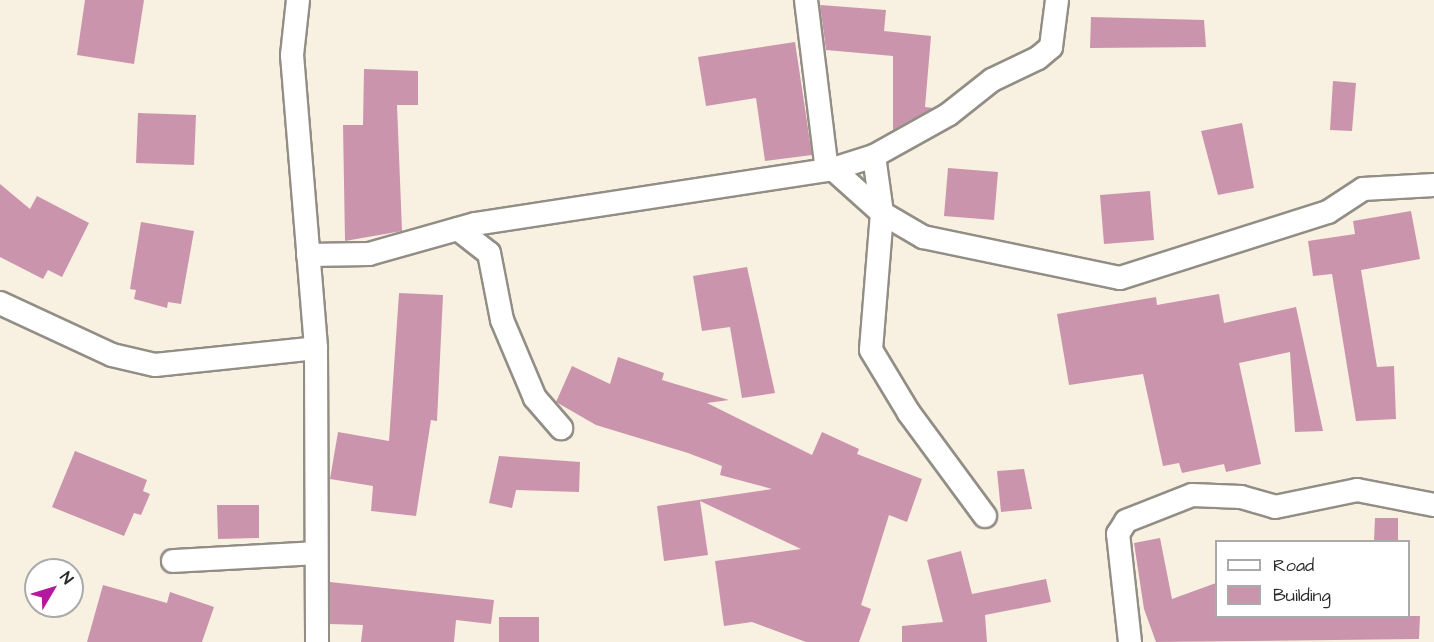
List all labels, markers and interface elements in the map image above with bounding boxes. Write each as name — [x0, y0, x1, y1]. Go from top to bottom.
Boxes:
legend — [1215, 540, 1410, 618]
text: Road — [1273, 553, 1314, 578]
north arrow — [24, 558, 84, 618]
text: N — [55, 567, 78, 589]
text: Building — [1273, 583, 1331, 608]

